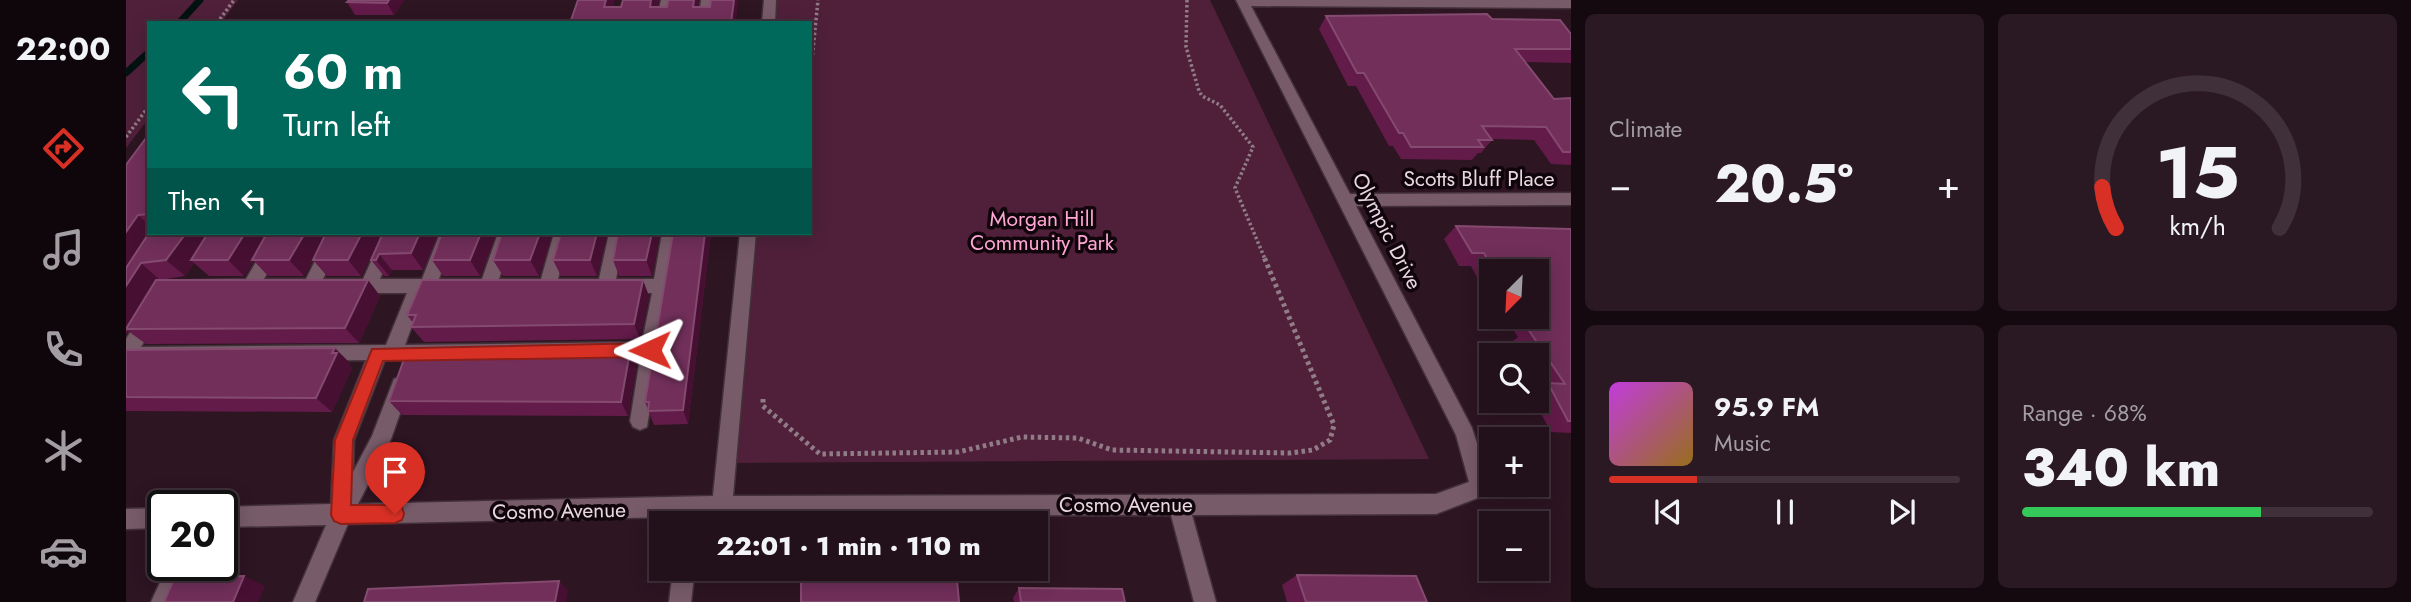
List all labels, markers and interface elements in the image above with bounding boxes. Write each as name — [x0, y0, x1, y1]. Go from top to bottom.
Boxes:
text: 22:00 — [16, 26, 110, 72]
text: 60 m — [283, 37, 403, 107]
icon: left — [168, 49, 259, 140]
text: Turn left — [283, 102, 390, 148]
text: Climate — [1609, 112, 1682, 146]
text: 15 — [2155, 121, 2240, 226]
icon: directions — [39, 124, 88, 173]
text: 20.5° — [1715, 146, 1853, 222]
text: − — [1609, 157, 1631, 212]
text: + — [1937, 157, 1960, 212]
street label: Scotts Bluff Place — [1403, 164, 1555, 194]
street label: Olympic Drive — [1345, 167, 1429, 295]
text: Then — [168, 182, 221, 220]
icon: left — [235, 182, 273, 220]
park label: Morgan Hill Community Park — [970, 204, 1115, 258]
text: km/h — [2169, 208, 2226, 244]
icon: music — [39, 225, 88, 274]
north arrow — [1479, 259, 1549, 329]
map controls — [1479, 259, 1549, 581]
position arrow — [613, 313, 687, 387]
icon: phone — [39, 325, 88, 374]
button: search — [1479, 343, 1549, 413]
text: 95.9 FM — [1714, 388, 1819, 426]
text: Range · 68% — [2022, 396, 2147, 430]
icon: climate — [39, 426, 88, 475]
text: Music — [1714, 426, 1771, 460]
button: + — [1479, 427, 1549, 497]
text: 340 km — [2022, 430, 2220, 506]
pin — [365, 442, 425, 514]
icon: arrive — [376, 453, 414, 491]
speed limit sign: 20 — [147, 490, 238, 581]
street label: Cosmo Avenue — [1059, 490, 1193, 520]
icon: previous — [1649, 493, 1687, 531]
icon: pause — [1766, 493, 1804, 531]
icon: next — [1883, 493, 1921, 531]
street label: Cosmo Avenue — [492, 495, 626, 527]
button: − — [1479, 511, 1549, 581]
icon: car — [39, 527, 88, 576]
text: 22:01 · 1 min · 110 m — [716, 527, 981, 565]

